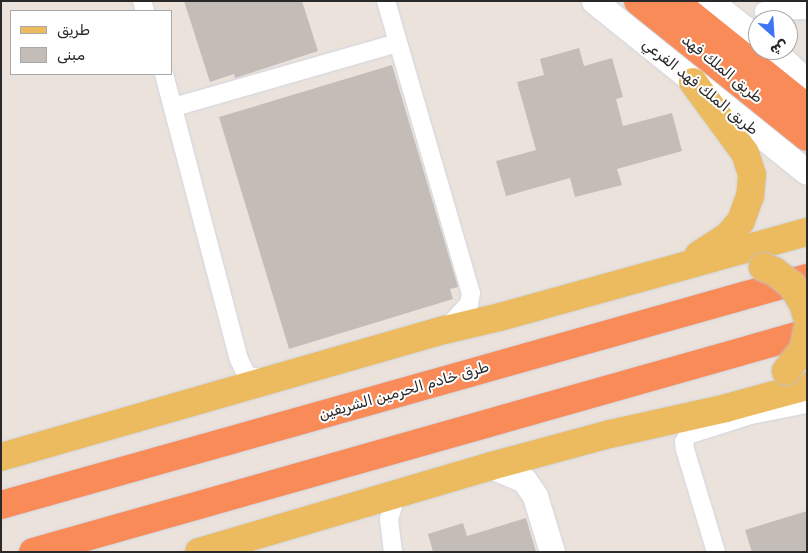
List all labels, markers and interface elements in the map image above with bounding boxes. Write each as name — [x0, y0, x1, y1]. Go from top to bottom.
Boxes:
legend — [10, 10, 172, 75]
north arrow — [748, 10, 798, 60]
text: طريق — [57, 21, 90, 39]
street label: طريق الملك فهد — [678, 31, 766, 107]
street label: طريق الملك فهد الفرعي — [638, 35, 762, 139]
text: ش — [768, 37, 791, 60]
text: مبنى — [57, 46, 85, 64]
street label: طرق خادم الحرمين الشريفين — [317, 358, 491, 424]

